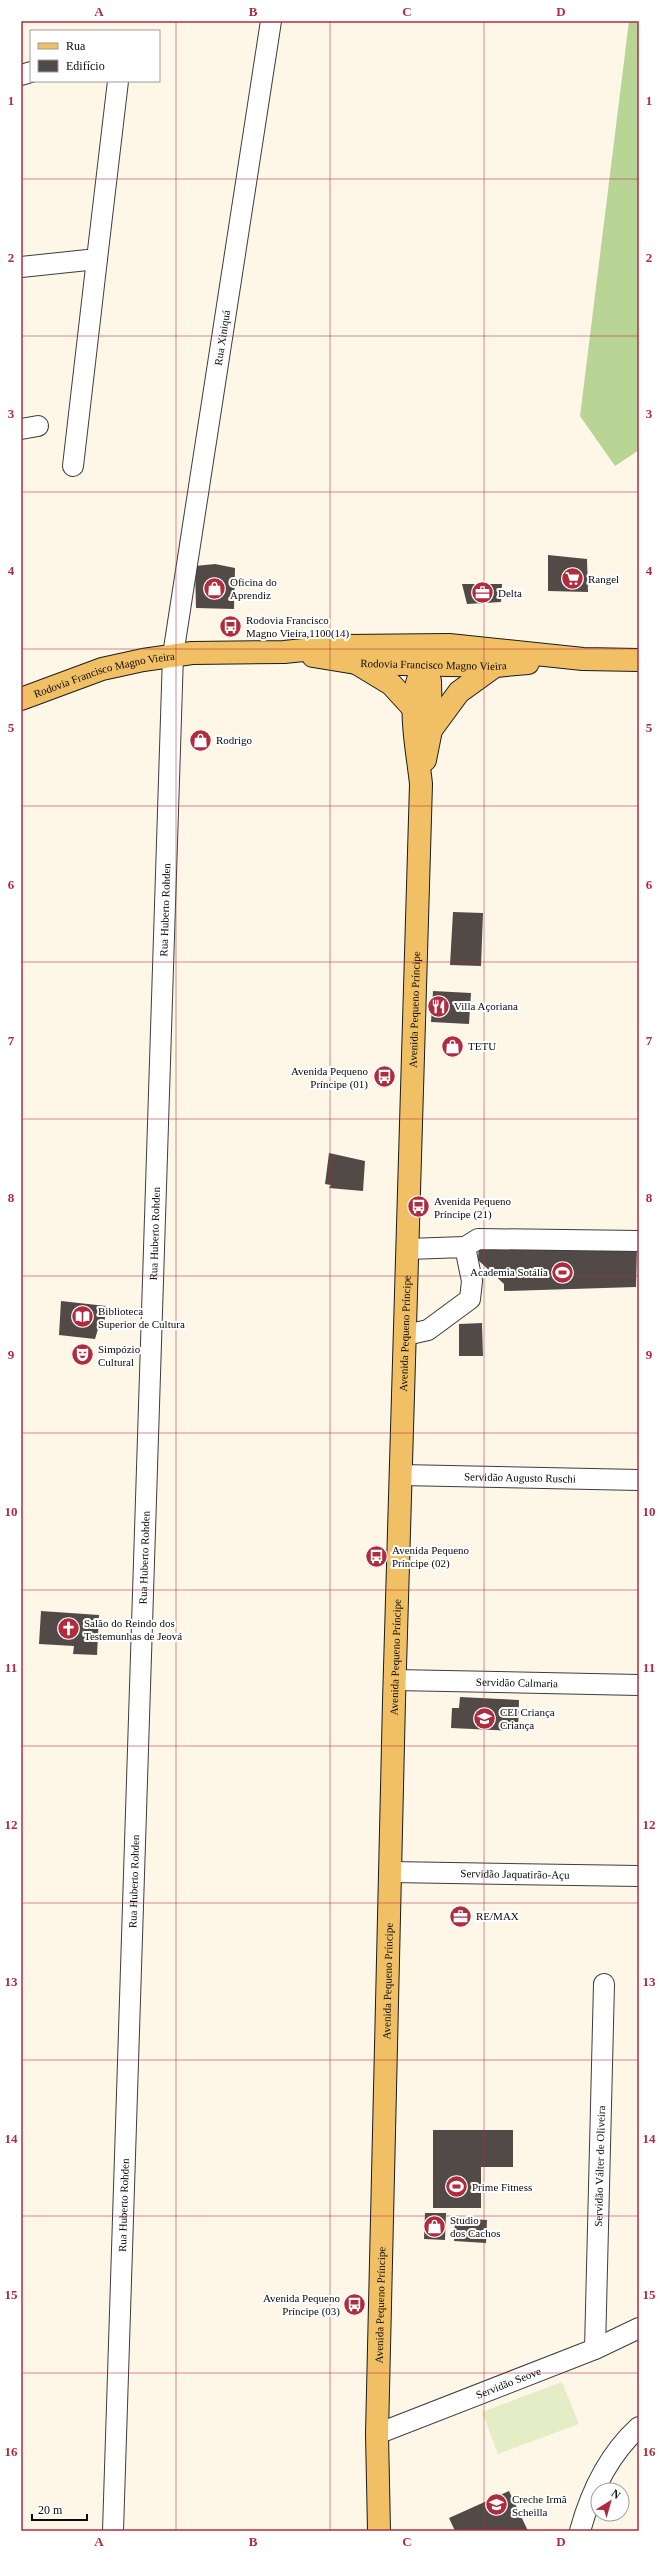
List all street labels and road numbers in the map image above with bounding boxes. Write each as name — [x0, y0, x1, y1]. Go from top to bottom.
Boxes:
street label: Rua Xiniquá — [212, 309, 232, 366]
street label: Rodovia Francisco Magno Vieira — [32, 650, 175, 700]
street label: Rodovia Francisco Magno Vieira — [360, 657, 507, 672]
street label: Rua Huberto Rohden — [157, 862, 172, 957]
street label: Avenida Pequeno Príncipe — [407, 951, 422, 1068]
street label: Rua Huberto Rohden — [147, 1186, 162, 1281]
street label: Avenida Pequeno Príncipe — [397, 1275, 413, 1392]
street label: Servidão Augusto Ruschi — [464, 1470, 576, 1485]
street label: Rua Huberto Rohden — [137, 1510, 152, 1604]
street label: Avenida Pequeno Príncipe — [388, 1599, 403, 1716]
street label: Servidão Calmaria — [476, 1676, 558, 1689]
street label: Rua Huberto Rohden — [126, 1834, 141, 1928]
street label: Servidão Jaquatirão-Açu — [460, 1867, 570, 1881]
street label: Avenida Pequeno Príncipe — [380, 1923, 395, 2040]
street label: Servidão Válter de Oliveira — [592, 2105, 607, 2227]
street label: Rua Huberto Rohden — [116, 2158, 131, 2252]
street label: Avenida Pequeno Príncipe — [373, 2247, 387, 2363]
street label: Servidão Seove — [474, 2365, 543, 2401]

